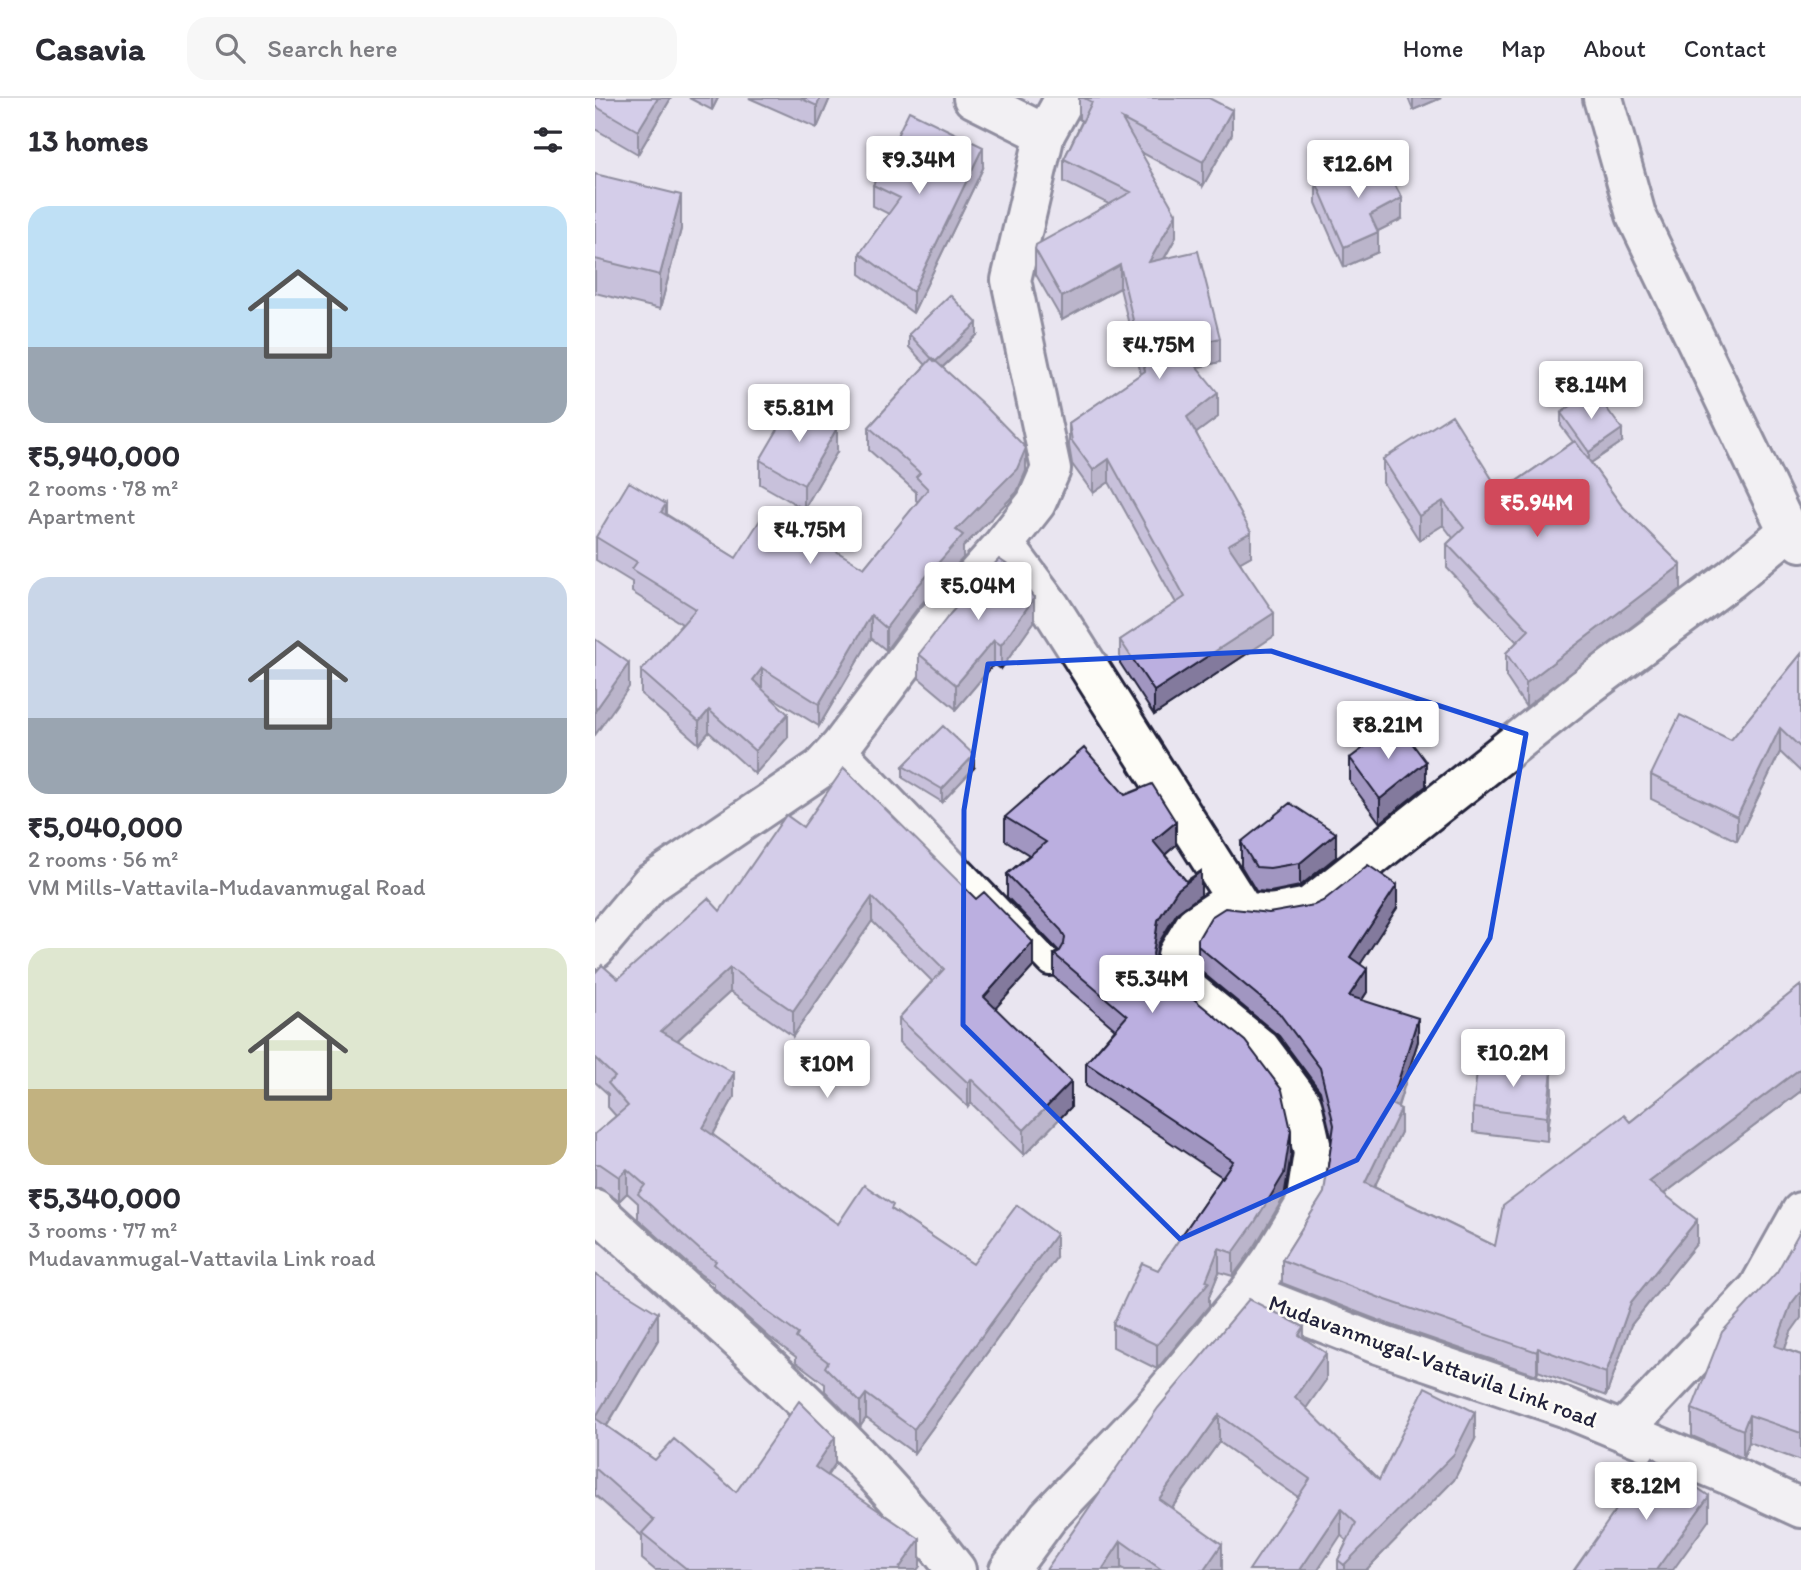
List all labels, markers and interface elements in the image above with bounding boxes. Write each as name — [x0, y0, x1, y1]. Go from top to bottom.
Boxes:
search box — [187, 17, 677, 80]
text: Casavia — [35, 29, 145, 68]
icon: search — [211, 29, 249, 67]
text: Search here — [267, 32, 398, 64]
text: Home — [1403, 34, 1463, 63]
text: Map — [1501, 34, 1545, 63]
text: About — [1583, 34, 1646, 63]
text: Contact — [1684, 34, 1766, 63]
icon: filters — [529, 121, 567, 159]
text: 13 homes — [28, 122, 148, 159]
pin: ₹9.34M — [862, 136, 976, 196]
pin: ₹12.6M — [1301, 140, 1415, 200]
text: ₹9.34M — [882, 145, 956, 173]
text: ₹12.6M — [1323, 149, 1393, 177]
icon: home — [235, 251, 361, 377]
pin: ₹4.75M — [1102, 322, 1216, 381]
text: ₹4.75M — [1123, 330, 1195, 358]
pin: ₹8.14M — [1534, 362, 1648, 421]
text: ₹8.14M — [1555, 370, 1627, 398]
pin: ₹5.81M — [742, 384, 856, 444]
text: ₹5.81M — [764, 393, 834, 421]
text: ₹5,940,000 — [28, 437, 180, 474]
text: 2 rooms · 78 m² — [28, 474, 178, 502]
pin: ₹5.94M — [1480, 480, 1594, 539]
text: ₹5.94M — [1501, 488, 1573, 516]
text: Apartment — [28, 502, 135, 530]
pin: ₹4.75M — [753, 506, 867, 566]
text: ₹4.75M — [774, 515, 846, 543]
pin: ₹5.04M — [921, 562, 1035, 622]
text: ₹5.04M — [940, 571, 1016, 599]
icon: home — [235, 622, 361, 748]
pin: ₹8.21M — [1331, 702, 1445, 761]
text: ₹8.21M — [1353, 710, 1423, 738]
text: ₹5,040,000 — [28, 808, 183, 845]
text: 2 rooms · 56 m² — [28, 845, 179, 873]
text: VM Mills-Vattavila-Mudavanmugal Road — [28, 873, 426, 901]
pin: ₹5.34M — [1095, 956, 1209, 1015]
text: ₹5.34M — [1115, 964, 1189, 992]
icon: home — [235, 993, 361, 1119]
pin: ₹10.2M — [1456, 1030, 1570, 1089]
text: ₹10.2M — [1477, 1038, 1549, 1066]
pin: ₹10M — [786, 1040, 868, 1100]
text: ₹10M — [800, 1049, 854, 1077]
text: ₹5,340,000 — [28, 1179, 181, 1216]
text: 3 rooms · 77 m² — [28, 1216, 178, 1244]
text: Mudavanmugal-Vattavila Link road — [28, 1244, 376, 1272]
street label: Mudavanmugal-Vattavila Link road — [1265, 1288, 1602, 1434]
pin: ₹8.12M — [1589, 1462, 1703, 1522]
text: ₹8.12M — [1611, 1471, 1681, 1499]

